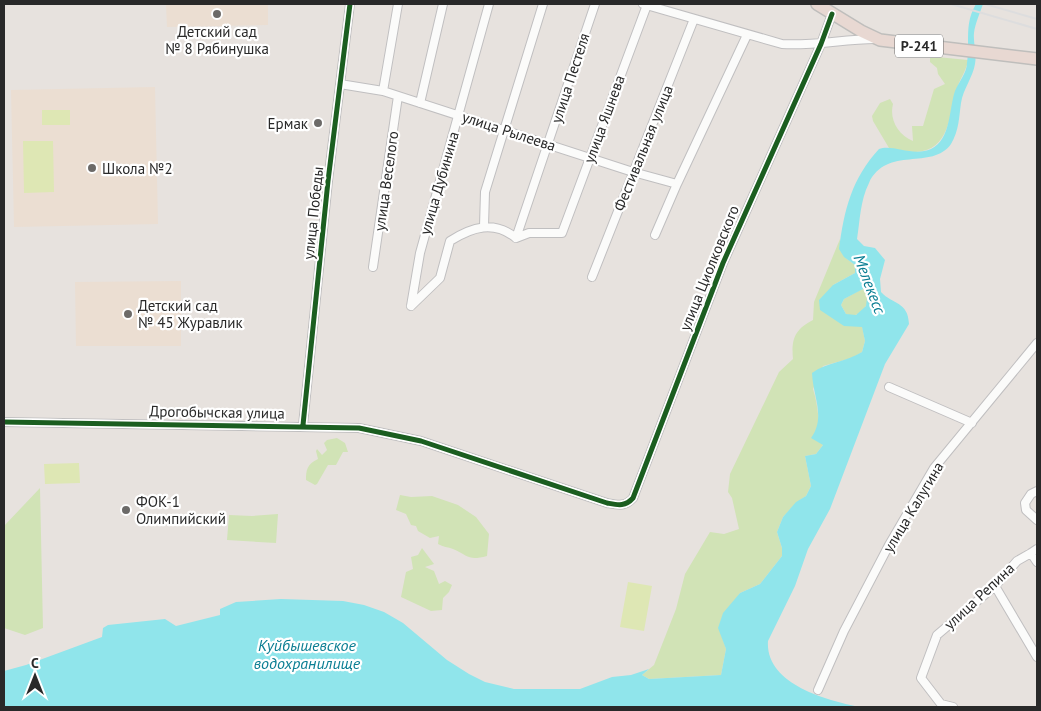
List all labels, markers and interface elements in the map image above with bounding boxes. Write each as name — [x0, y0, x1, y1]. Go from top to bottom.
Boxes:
marker: Детский сад № 8 Рябинушка — [211, 8, 223, 20]
place label: Детский сад № 8 Рябинушка — [165, 22, 269, 58]
street label: улица Пестеля — [546, 30, 594, 126]
road number: Р-241 — [895, 34, 943, 58]
street label: улица Яшнева — [579, 72, 629, 166]
street label: Фестивальная улица — [609, 82, 677, 214]
street label: улица Рылеева — [460, 107, 558, 155]
place label: Ермак — [268, 114, 309, 133]
marker: Ермак — [312, 117, 324, 129]
street label: улица Дубинина — [415, 129, 463, 237]
street label: улица Веселого — [370, 130, 402, 232]
place label: Школа №2 — [102, 159, 173, 178]
marker: Школа №2 — [86, 162, 98, 174]
street label: улица Победы — [299, 166, 327, 260]
street label: улица Циолковского — [675, 202, 743, 334]
water label: Мелекесс — [850, 252, 891, 317]
place label: Детский сад № 45 Журавлик — [138, 296, 244, 332]
marker: Детский сад № 45 Журавлик — [122, 308, 134, 320]
street label: Дрогобычская улица — [149, 401, 285, 423]
street label: улица Калугина — [878, 458, 948, 556]
place label: ФОК-1 Олимпийский — [136, 492, 226, 528]
marker: ФОК-1 Олимпийский — [120, 504, 132, 516]
street label: улица Репина — [940, 559, 1018, 633]
water label: Куйбышевское водохранилище — [254, 635, 361, 673]
north arrow — [10, 651, 60, 701]
text: С — [31, 654, 39, 672]

